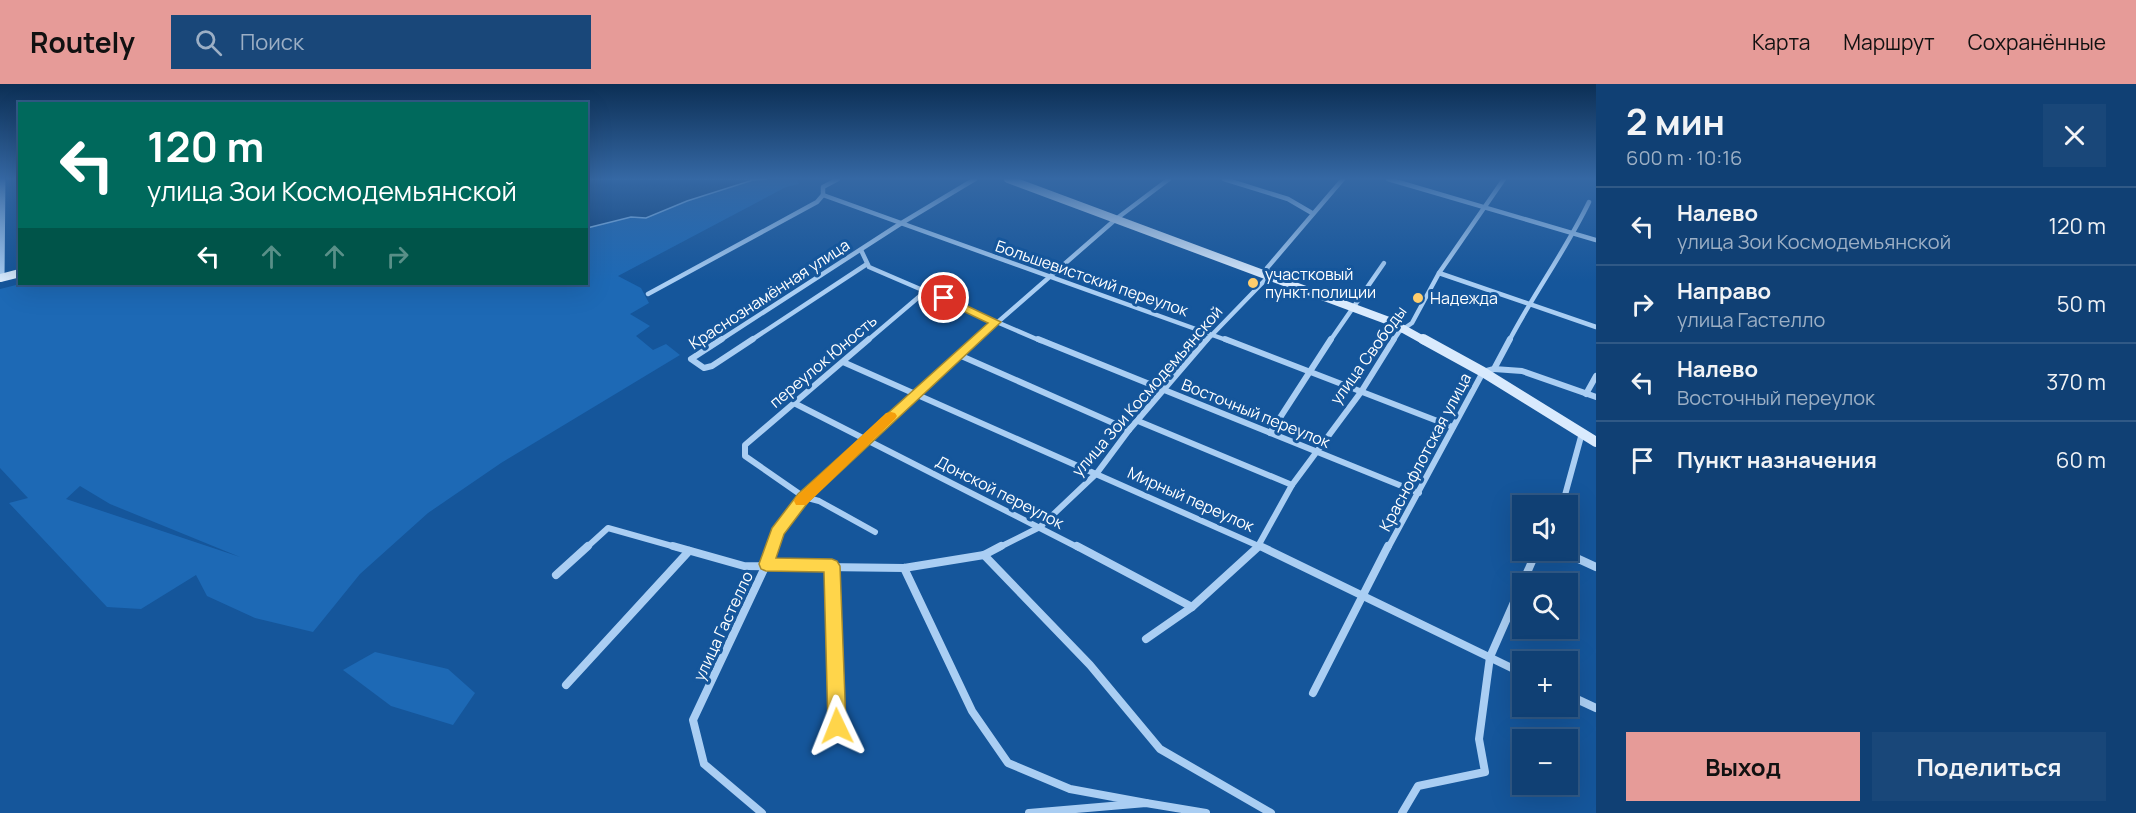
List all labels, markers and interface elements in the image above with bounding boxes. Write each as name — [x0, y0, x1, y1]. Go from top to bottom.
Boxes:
search box — [171, 15, 591, 69]
text: Routely — [30, 23, 135, 61]
icon: search — [192, 26, 225, 59]
text: Поиск — [240, 27, 304, 57]
text: Карта — [1752, 28, 1810, 56]
text: Маршрут — [1843, 28, 1935, 56]
text: Сохранённые — [1968, 28, 2106, 56]
text: 2 мин — [1626, 97, 1725, 146]
button: close — [2043, 104, 2106, 167]
text: 120 m — [147, 117, 264, 175]
icon: left — [48, 126, 126, 204]
text: 600 m · 10:16 — [1626, 144, 1743, 171]
text: улица Зои Космодемьянской — [147, 172, 517, 209]
text: Налево — [1677, 198, 1758, 228]
icon: left — [1626, 210, 1659, 243]
text: 120 m — [2048, 211, 2106, 241]
text: улица Зои Космодемьянской — [1677, 228, 1951, 255]
street label: Краснознамённая улица — [684, 234, 854, 354]
street label: Большевистский переулок — [993, 235, 1192, 322]
icon: left — [192, 240, 225, 273]
icon: ahead — [255, 240, 288, 273]
icon: ahead — [318, 240, 351, 273]
icon: right — [381, 240, 414, 273]
place label: участковый пункт полиции — [1265, 263, 1376, 303]
pin — [918, 272, 969, 323]
marker: участковый пункт полиции — [1246, 276, 1260, 290]
text: Направо — [1677, 276, 1771, 306]
icon: arrive — [927, 281, 960, 314]
place label: Надежда — [1430, 287, 1498, 309]
icon: right — [1626, 288, 1659, 321]
text: 50 m — [2057, 289, 2106, 319]
marker: Надежда — [1411, 291, 1425, 305]
street label: улица Зои Космодемьянской — [1067, 301, 1227, 481]
street label: улица Свободы — [1325, 301, 1411, 409]
text: улица Гастелло — [1677, 306, 1825, 333]
street label: переулок Юность — [765, 310, 881, 412]
text: Налево — [1677, 354, 1758, 384]
icon: left — [1626, 366, 1659, 399]
text: 370 m — [2046, 367, 2106, 397]
street label: Краснофлотская улица — [1374, 369, 1476, 535]
street label: Восточный переулок — [1178, 373, 1335, 453]
text: Восточный переулок — [1677, 384, 1875, 411]
icon: arrive — [1626, 444, 1659, 477]
text: Пункт назначения — [1677, 445, 1877, 475]
text: 60 m — [2056, 445, 2106, 475]
street label: Донской переулок — [932, 450, 1069, 534]
street label: Мирный переулок — [1124, 461, 1259, 537]
map controls — [1512, 495, 1578, 795]
button: sound — [1512, 495, 1578, 561]
street label: улица Гастелло — [688, 568, 758, 684]
button: search — [1512, 573, 1578, 639]
button: + — [1512, 651, 1578, 717]
position arrow — [805, 694, 869, 758]
button: − — [1512, 729, 1578, 795]
button: Выход — [1626, 732, 1860, 801]
button: Поделиться — [1872, 732, 2106, 801]

